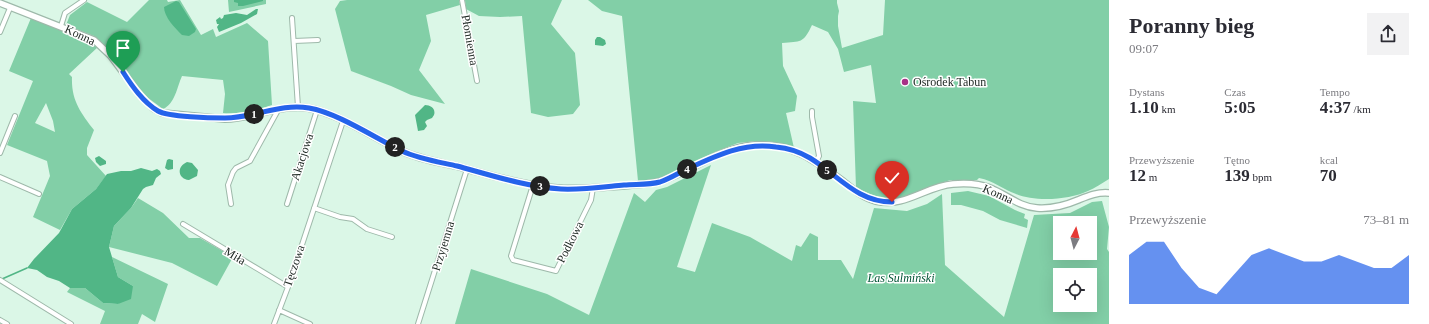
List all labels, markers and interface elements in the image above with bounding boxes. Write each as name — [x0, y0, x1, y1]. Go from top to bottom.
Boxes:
text: Poranny bieg — [1129, 13, 1254, 38]
button: share — [1367, 13, 1409, 55]
street label: Płomienna — [459, 14, 481, 67]
street label: Konna — [63, 22, 98, 48]
pin — [106, 31, 140, 72]
icon: arrive — [112, 37, 134, 59]
text: 09:07 — [1129, 41, 1159, 56]
place label: Ośrodek Tabun — [913, 75, 986, 89]
marker: Ośrodek Tabun — [900, 77, 910, 87]
text: Dystans — [1129, 86, 1164, 98]
text: Czas — [1224, 86, 1246, 98]
text: Tempo — [1320, 86, 1350, 98]
text: 1.10 — [1129, 98, 1159, 117]
text: 5:05 — [1224, 98, 1256, 117]
text: 4:37 — [1320, 98, 1351, 117]
text: km — [1159, 103, 1176, 115]
text: /km — [1351, 103, 1371, 115]
pin: 1 — [244, 104, 264, 124]
text: 1 — [251, 108, 257, 120]
street label: Akacjowa — [288, 131, 316, 182]
pin: 2 — [385, 137, 405, 157]
text: 2 — [392, 141, 398, 153]
text: Przewyższenie — [1129, 154, 1194, 166]
text: Tętno — [1224, 154, 1250, 166]
text: kcal — [1320, 154, 1338, 166]
pin: 4 — [677, 159, 697, 179]
pin: 5 — [817, 160, 837, 180]
pin — [875, 161, 909, 202]
text: 4 — [684, 163, 690, 175]
text: 5 — [824, 164, 830, 176]
text: 12 — [1129, 166, 1146, 185]
text: 139 — [1224, 166, 1250, 185]
text: 70 — [1320, 166, 1337, 185]
icon: check — [881, 167, 903, 189]
text: m — [1146, 171, 1157, 183]
text: bpm — [1250, 171, 1272, 183]
pin: 3 — [530, 176, 550, 196]
text: 3 — [537, 180, 543, 192]
street label: Konna — [981, 181, 1016, 207]
text: Przewyższenie — [1129, 212, 1206, 227]
text: 73–81 m — [1363, 212, 1409, 227]
north arrow — [1053, 216, 1097, 260]
map controls — [1053, 216, 1097, 312]
street label: Podkowa — [554, 218, 587, 265]
street label: Przyjemna — [429, 219, 457, 273]
street label: Tęczowa — [280, 243, 308, 289]
street label: Miła — [222, 244, 249, 268]
button: locate — [1053, 268, 1097, 312]
park label: Las Sulmiński — [866, 271, 935, 285]

